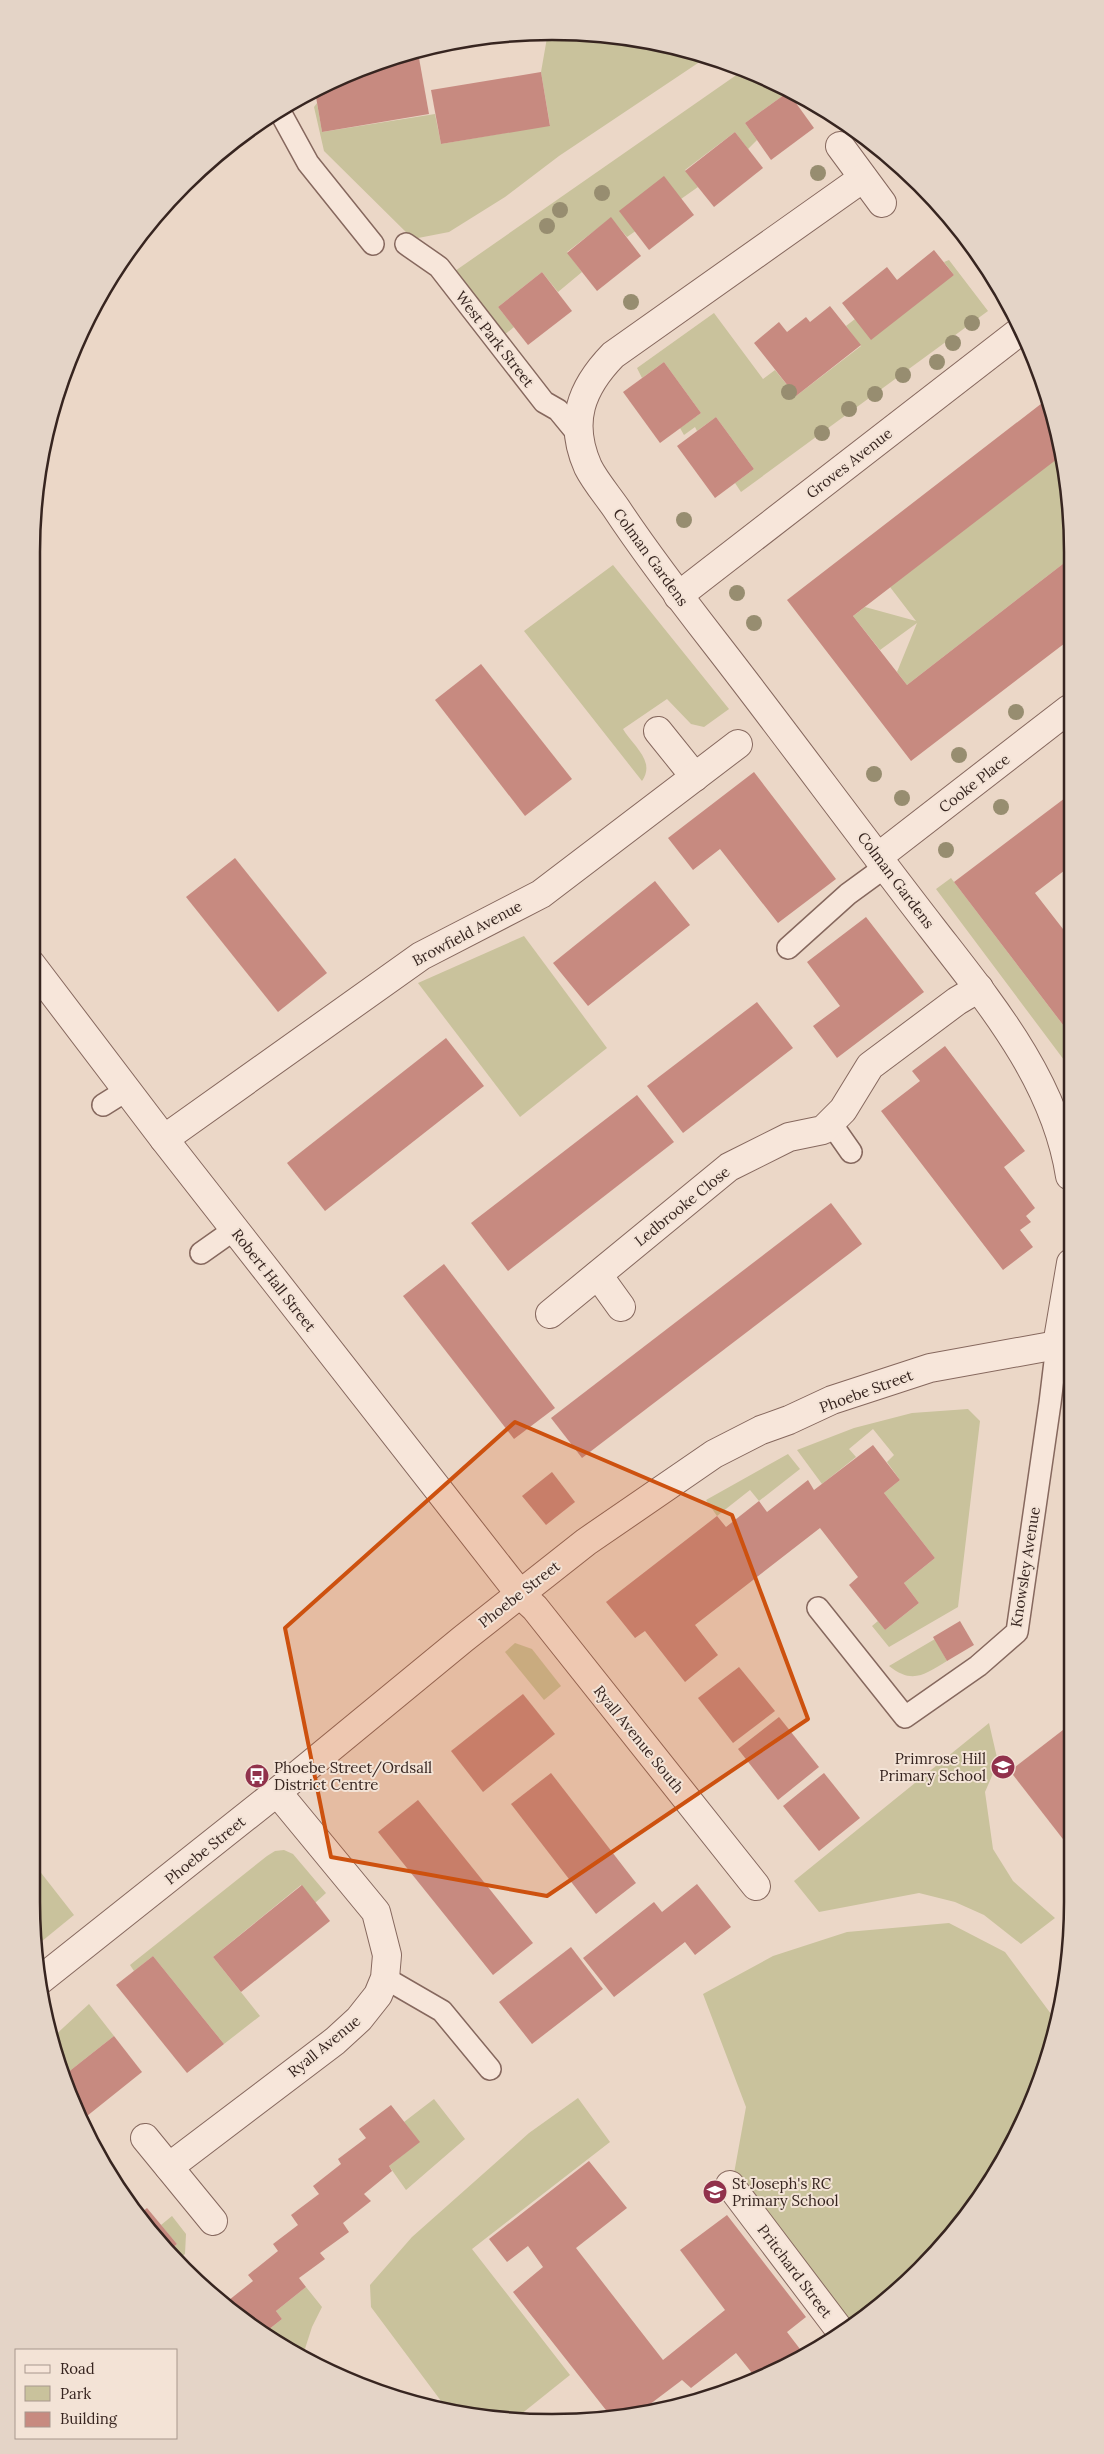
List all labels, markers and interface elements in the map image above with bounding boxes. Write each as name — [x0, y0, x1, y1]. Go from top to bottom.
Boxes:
street label: West Park Street — [452, 287, 539, 391]
street label: Groves Avenue — [802, 424, 896, 502]
street label: Colman Gardens — [609, 504, 693, 610]
street label: Cooke Place — [935, 749, 1013, 817]
street label: Colman Gardens — [853, 828, 939, 932]
street label: Browfield Avenue — [409, 896, 525, 970]
street label: Ledbrooke Close — [631, 1162, 733, 1250]
street label: Robert Hall Street — [228, 1225, 320, 1335]
street label: Phoebe Street — [817, 1365, 916, 1417]
street label: Knowsley Avenue — [1006, 1505, 1044, 1629]
street label: Phoebe Street — [474, 1556, 564, 1632]
street label: Ryall Avenue South — [590, 1681, 688, 1797]
place label: Primrose Hill Primary School — [879, 1749, 986, 1785]
school or university icon: Primrose Hill Primary School — [990, 1754, 1016, 1780]
place label: Phoebe Street/Ordsall District Centre — [274, 1758, 432, 1794]
bus stop icon: Phoebe Street/Ordsall District Centre — [244, 1763, 270, 1789]
street label: Phoebe Street — [161, 1812, 249, 1888]
street label: Ryall Avenue — [284, 2011, 364, 2081]
place label: St Joseph's RC Primary School — [732, 2174, 839, 2210]
school or university icon: St Joseph's RC Primary School — [702, 2179, 728, 2205]
street label: Pritchard Street — [754, 2220, 837, 2322]
legend — [15, 2349, 178, 2439]
text: Road — [60, 2359, 95, 2378]
text: Park — [60, 2384, 91, 2403]
text: Building — [60, 2409, 118, 2428]

